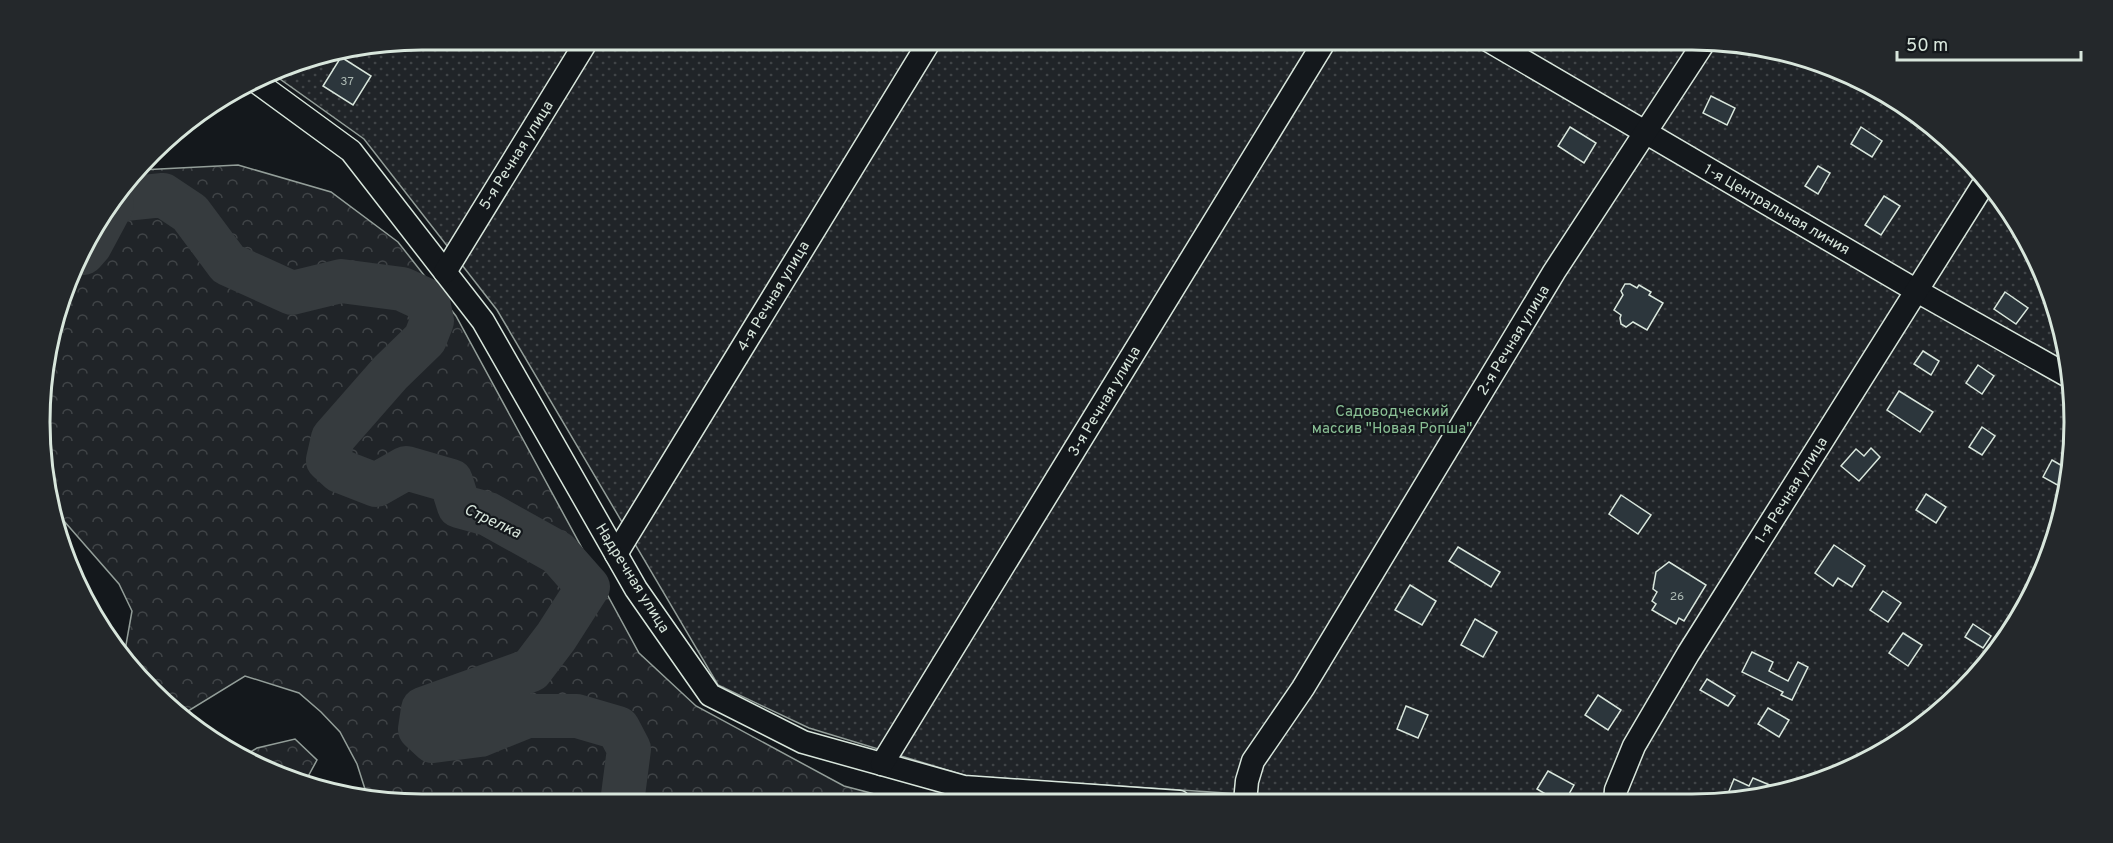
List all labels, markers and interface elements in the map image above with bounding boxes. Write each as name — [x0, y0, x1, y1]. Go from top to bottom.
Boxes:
scale bar — [1897, 24, 2082, 62]
text: 50 m — [1906, 35, 1948, 58]
house number: 37 — [340, 74, 354, 90]
street label: 5-я Речная улица — [476, 98, 559, 214]
street label: 1-я Центральная линия — [1700, 161, 1853, 260]
street label: 4-я Речная улица — [734, 238, 815, 355]
street label: 2-я Речная улица — [1474, 282, 1555, 399]
street label: 3-я Речная улица — [1065, 343, 1146, 460]
park label: Садоводческий массив "Новая Ропша" — [1312, 403, 1472, 439]
street label: 1-я Речная улица — [1752, 434, 1833, 548]
water label: Стрелка — [461, 500, 524, 544]
street label: Надречная улица — [590, 520, 673, 637]
house number: 26 — [1670, 589, 1684, 605]

